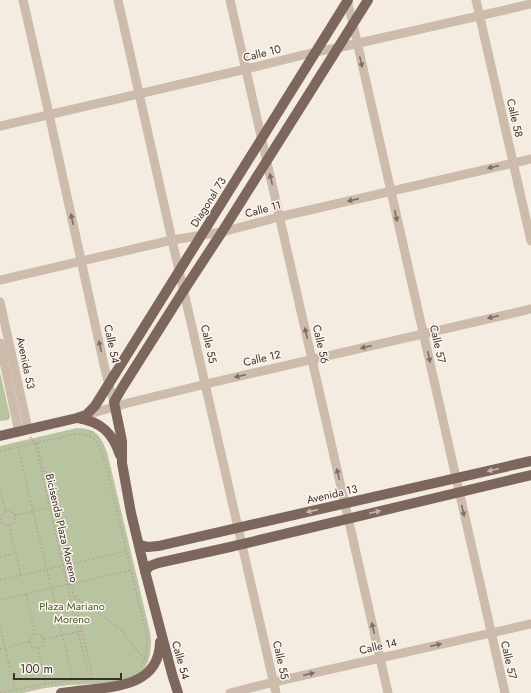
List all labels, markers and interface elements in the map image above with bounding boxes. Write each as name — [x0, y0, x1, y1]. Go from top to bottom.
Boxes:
street label: Calle 10 — [241, 40, 283, 65]
one-way arrow — [359, 56, 365, 68]
street label: Calle 58 — [503, 97, 527, 139]
one-way arrow — [487, 165, 499, 171]
one-way arrow — [267, 173, 273, 185]
street label: Diagonal 73 — [186, 174, 230, 230]
street label: Calle 11 — [243, 197, 283, 221]
one-way arrow — [346, 197, 359, 203]
one-way arrow — [394, 210, 400, 222]
one-way arrow — [69, 213, 75, 225]
one-way arrow — [487, 315, 499, 321]
street label: Calle 54 — [100, 323, 124, 366]
street label: Calle 55 — [197, 323, 221, 365]
street label: Calle 56 — [309, 323, 333, 365]
street label: Calle 57 — [426, 323, 450, 365]
one-way arrow — [303, 327, 309, 339]
street label: Avenida 53 — [13, 336, 39, 390]
one-way arrow — [97, 340, 103, 352]
one-way arrow — [360, 344, 373, 350]
street label: Calle 12 — [242, 346, 282, 370]
one-way arrow — [426, 350, 432, 363]
one-way arrow — [233, 373, 246, 379]
one-way arrow — [334, 467, 340, 480]
one-way arrow — [487, 467, 499, 473]
street label: Bicisenda Plaza Moreno — [42, 472, 82, 584]
street label: Avenida 13 — [305, 480, 359, 508]
one-way arrow — [461, 505, 467, 517]
one-way arrow — [305, 509, 318, 515]
one-way arrow — [369, 509, 382, 515]
park label: Plaza Mariano Moreno — [39, 598, 105, 627]
one-way arrow — [369, 621, 375, 634]
street label: Calle 14 — [358, 634, 399, 658]
street label: Calle 54 — [168, 639, 194, 682]
street label: Calle 55 — [269, 639, 293, 681]
street label: Calle 57 — [497, 639, 521, 681]
one-way arrow — [430, 642, 442, 648]
scale bar — [14, 655, 121, 681]
text: 100 m — [20, 660, 53, 678]
one-way arrow — [303, 670, 315, 676]

